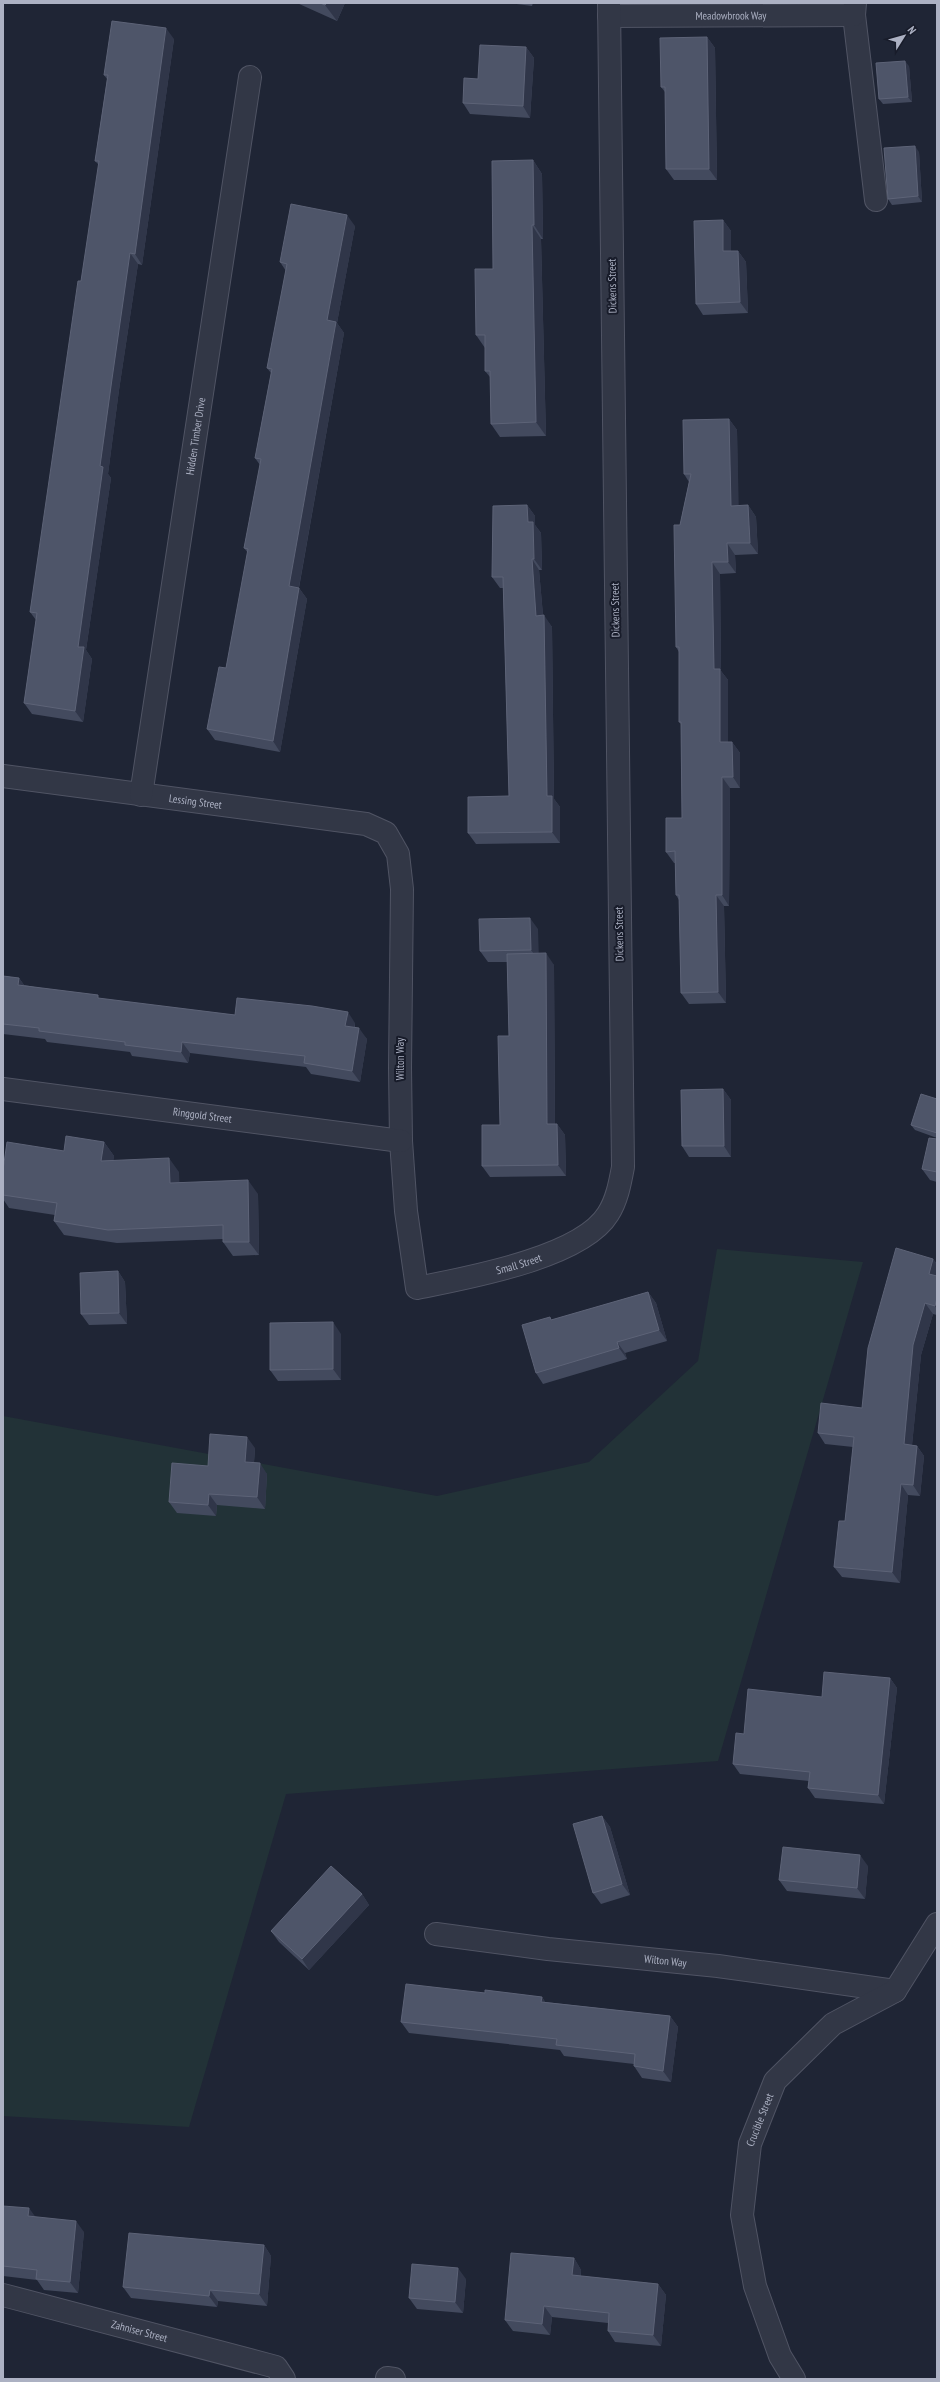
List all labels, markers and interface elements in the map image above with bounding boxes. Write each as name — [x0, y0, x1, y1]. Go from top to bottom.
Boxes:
street label: Meadowbrook Way — [695, 8, 767, 23]
north arrow — [884, 16, 924, 56]
text: N — [905, 23, 919, 37]
street label: Dickens Street — [605, 259, 619, 313]
street label: Hidden Timber Drive — [183, 396, 208, 476]
street label: Dickens Street — [608, 583, 622, 637]
street label: Lessing Street — [168, 791, 223, 812]
street label: Dickens Street — [612, 907, 626, 961]
street label: Wilton Way — [393, 1037, 407, 1080]
street label: Ringgold Street — [172, 1104, 233, 1126]
street label: Small Street — [495, 1250, 543, 1277]
street label: Wilton Way — [643, 1952, 688, 1970]
street label: Crucible Street — [743, 2091, 776, 2148]
street label: Zahniser Street — [110, 2317, 169, 2345]

